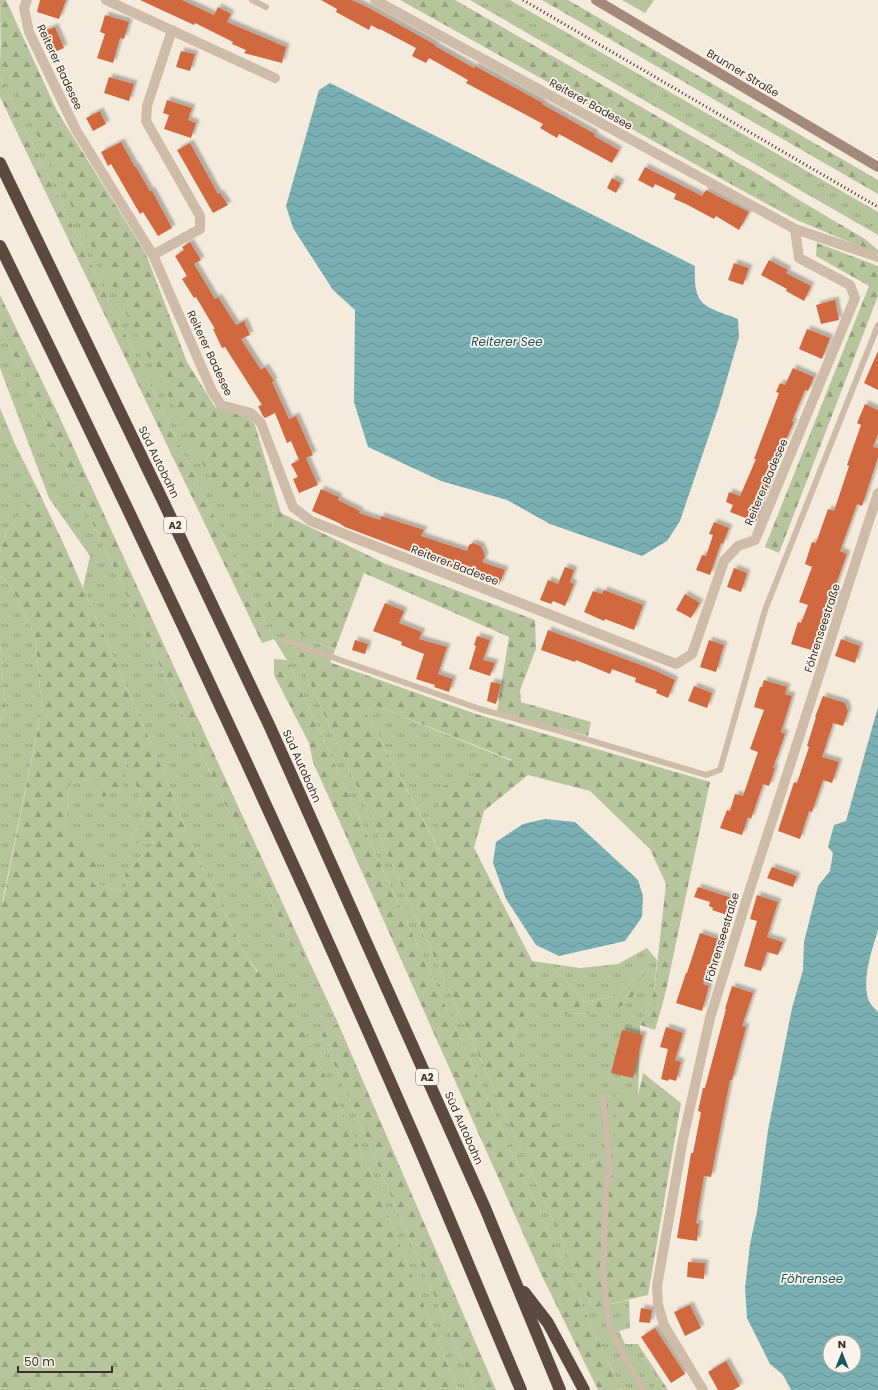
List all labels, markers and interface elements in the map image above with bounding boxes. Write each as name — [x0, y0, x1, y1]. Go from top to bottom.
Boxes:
street label: Reiterer Badesee — [33, 22, 87, 113]
street label: Brunner Straße — [704, 45, 782, 101]
street label: Reiterer Badesee — [547, 75, 636, 134]
street label: Reiterer Badesee — [183, 308, 237, 399]
water label: Reiterer See — [471, 333, 543, 350]
street label: Süd Autobahn — [135, 423, 183, 501]
street label: Reiterer Badesee — [741, 436, 792, 528]
road number: A2 — [164, 517, 186, 533]
street label: Reiterer Badesee — [409, 541, 501, 589]
street label: Föhrenseestraße — [800, 581, 844, 674]
street label: Süd Autobahn — [279, 727, 325, 805]
street label: Föhrenseestraße — [701, 890, 743, 984]
road number: A2 — [416, 1069, 438, 1085]
street label: Süd Autobahn — [441, 1089, 487, 1167]
water label: Föhrensee — [781, 1270, 844, 1287]
north arrow — [822, 1334, 862, 1374]
text: N — [838, 1336, 846, 1352]
scale bar — [18, 1348, 112, 1374]
text: 50 m — [24, 1353, 55, 1370]

